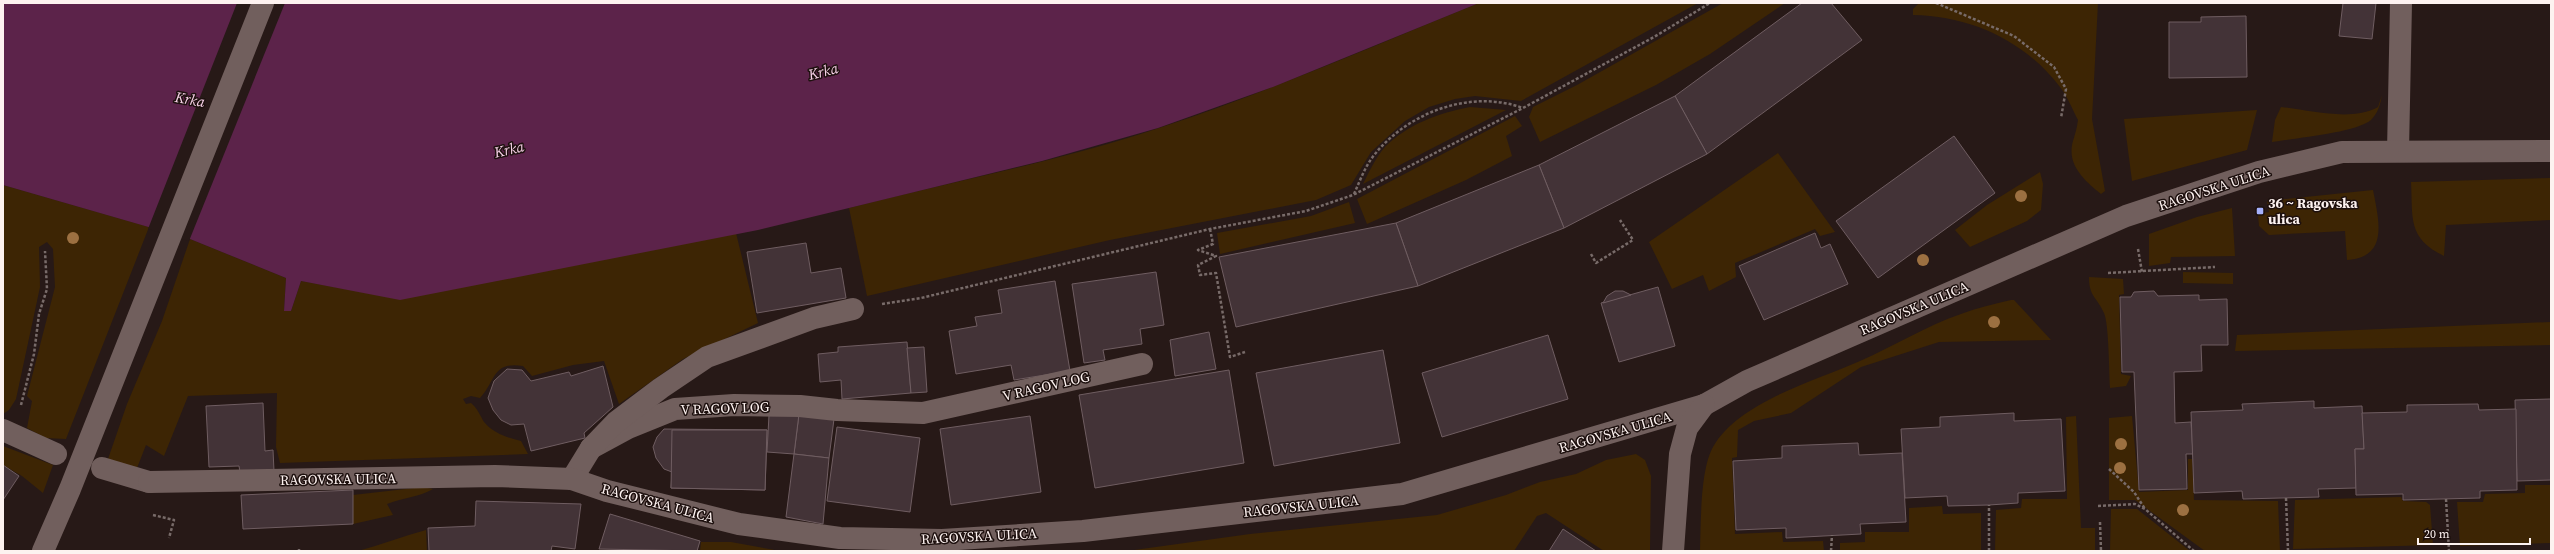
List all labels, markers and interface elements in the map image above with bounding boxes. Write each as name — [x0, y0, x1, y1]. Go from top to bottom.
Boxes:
water label: Krka — [805, 57, 840, 85]
water label: Krka — [172, 86, 207, 112]
water label: Krka — [491, 135, 526, 163]
street label: RAGOVSKA ULICA — [2156, 160, 2273, 215]
place label: 36 ~ Ragovska ulica — [2268, 193, 2358, 229]
marker: 36 ~ Ragovska ulica — [2255, 206, 2265, 216]
street label: RAGOVSKA ULICA — [1857, 276, 1972, 340]
street label: V RAGOV LOG — [1000, 366, 1092, 406]
street label: V RAGOV LOG — [680, 396, 770, 420]
street label: RAGOVSKA ULICA — [1556, 406, 1674, 458]
street label: RAGOVSKA ULICA — [280, 468, 397, 490]
street label: RAGOVSKA ULICA — [599, 478, 717, 528]
street label: RAGOVSKA ULICA — [1242, 490, 1361, 522]
scale bar — [2418, 520, 2530, 546]
street label: RAGOVSKA ULICA — [920, 523, 1038, 549]
text: 20 m — [2424, 526, 2450, 542]

